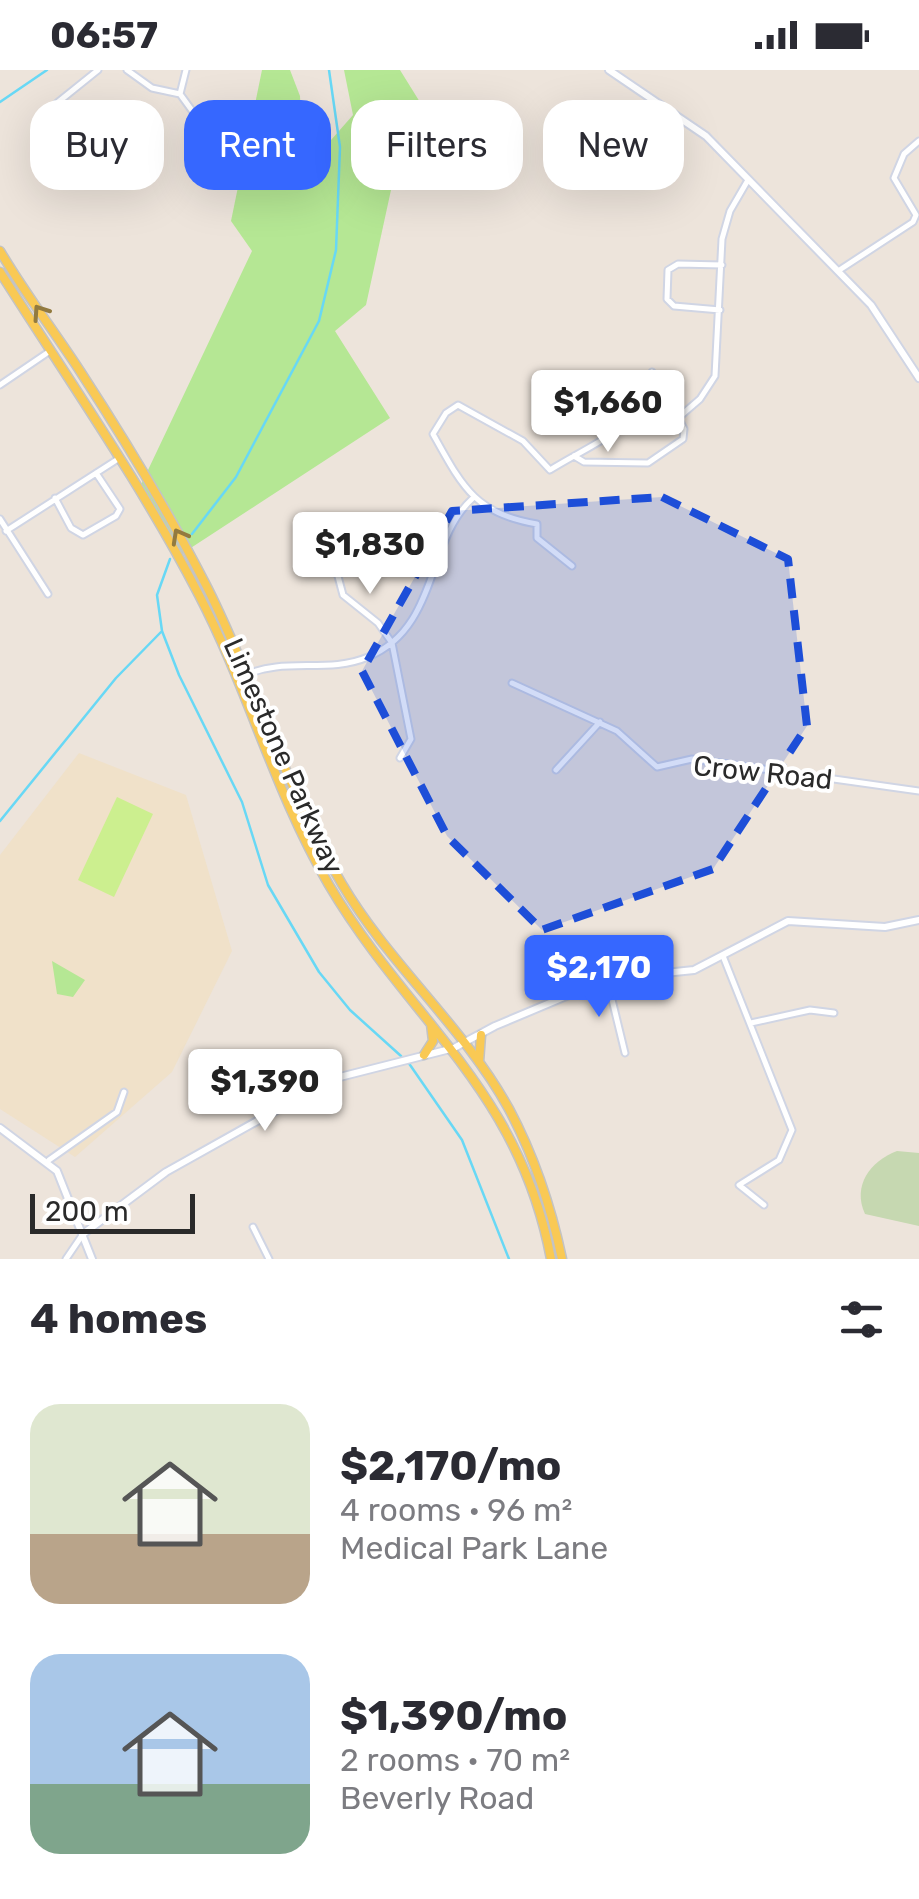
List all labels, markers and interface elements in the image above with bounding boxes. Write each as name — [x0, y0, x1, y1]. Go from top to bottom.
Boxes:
text: 06:57 — [50, 12, 158, 58]
chip: Buy — [30, 100, 164, 190]
chip: Rent — [184, 100, 331, 190]
chip: Filters — [351, 100, 523, 190]
chip: New — [543, 100, 684, 190]
one-way arrow — [34, 304, 52, 323]
pin: $1,660 — [527, 370, 689, 455]
text: $1,660 — [553, 383, 663, 421]
pin: $1,830 — [289, 512, 451, 597]
text: $1,830 — [315, 525, 425, 563]
one-way arrow — [171, 528, 191, 546]
street label: Limestone Parkway — [217, 633, 350, 879]
street label: Crow Road — [692, 749, 834, 796]
pin: $2,170 — [518, 935, 680, 1020]
text: $2,170 — [547, 948, 652, 986]
pin: $1,390 — [184, 1049, 346, 1134]
text: $1,390 — [210, 1062, 320, 1100]
scale bar — [30, 1189, 195, 1234]
text: 200 m — [45, 1195, 129, 1228]
icon: filters — [834, 1292, 889, 1347]
text: 4 homes — [30, 1294, 207, 1344]
text: $2,170/mo — [340, 1441, 562, 1491]
icon: home — [110, 1444, 230, 1564]
text: 4 rooms · 96 m² — [340, 1491, 572, 1529]
text: Medical Park Lane — [340, 1529, 608, 1567]
text: $1,390/mo — [340, 1691, 567, 1741]
icon: home — [110, 1694, 230, 1814]
text: 2 rooms · 70 m² — [340, 1741, 570, 1779]
text: Beverly Road — [340, 1779, 534, 1817]

